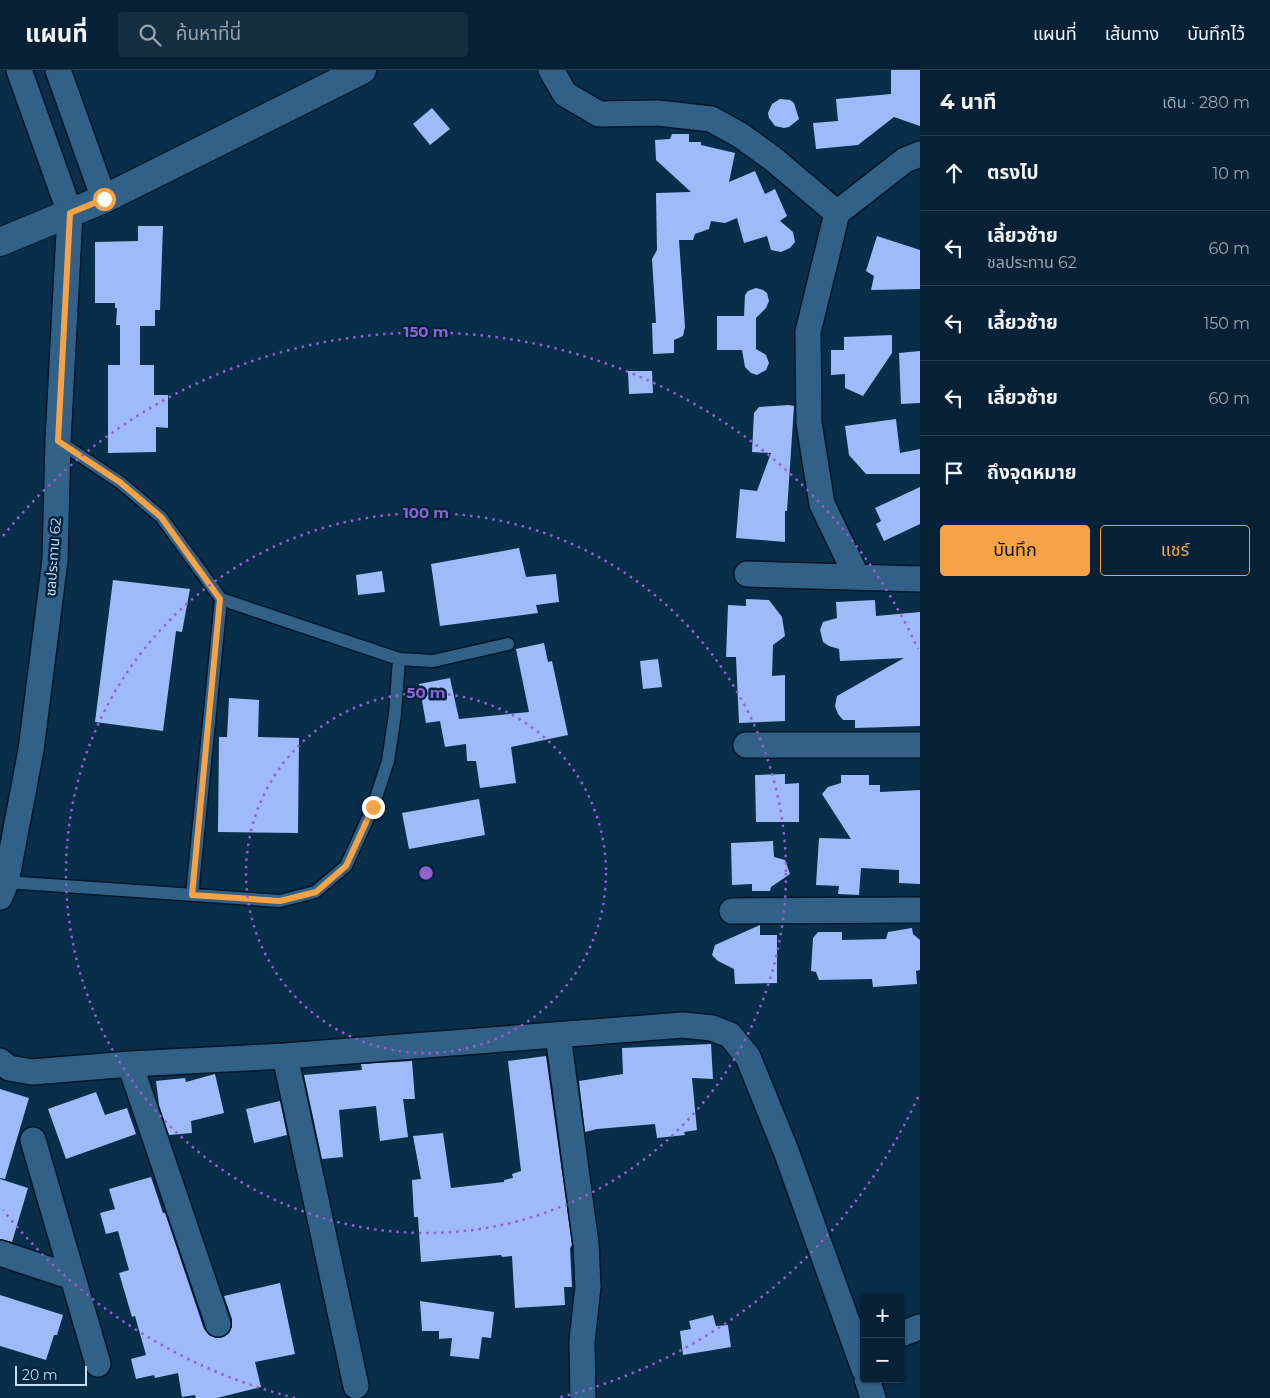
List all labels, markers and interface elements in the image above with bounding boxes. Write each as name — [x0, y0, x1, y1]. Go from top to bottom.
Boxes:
search box — [118, 12, 468, 57]
text: แผนที่ — [25, 19, 88, 48]
icon: search — [136, 21, 164, 49]
text: ค้นหาที่นี่ — [176, 22, 241, 45]
text: แผนที่ — [1033, 23, 1077, 45]
text: เส้นทาง — [1105, 23, 1159, 45]
text: บันทึกไว้ — [1187, 23, 1245, 45]
text: 4 นาที — [940, 89, 997, 114]
text: เดิน · 280 m — [1162, 93, 1250, 112]
icon: ahead — [940, 159, 968, 187]
text: ตรงไป — [987, 161, 1039, 184]
text: 10 m — [1212, 164, 1250, 183]
route start — [93, 188, 116, 211]
text: เลี้ยวซ้าย — [987, 224, 1058, 247]
icon: left — [940, 234, 968, 262]
text: 60 m — [1208, 239, 1250, 258]
text: ชลประทาน 62 — [987, 253, 1077, 272]
icon: left — [940, 309, 968, 337]
text: เลี้ยวซ้าย — [987, 311, 1058, 334]
text: 150 m — [1203, 314, 1250, 333]
text: 150 m — [404, 322, 448, 341]
icon: left — [940, 384, 968, 412]
text: เลี้ยวซ้าย — [987, 386, 1058, 409]
text: 60 m — [1208, 389, 1250, 408]
icon: arrive — [940, 459, 968, 487]
text: ถึงจุดหมาย — [987, 461, 1077, 484]
text: 100 m — [403, 503, 449, 522]
street label: ชลประทาน 62 — [41, 517, 65, 597]
button: บันทึก — [940, 525, 1090, 576]
button: แชร์ — [1100, 525, 1250, 576]
text: 50 m — [406, 683, 446, 702]
route end — [362, 796, 385, 819]
centre of rings — [417, 864, 435, 882]
map controls — [860, 1293, 905, 1383]
button: + — [860, 1293, 905, 1338]
button: − — [860, 1338, 905, 1383]
scale bar — [15, 1363, 88, 1386]
text: 20 m — [22, 1366, 58, 1384]

